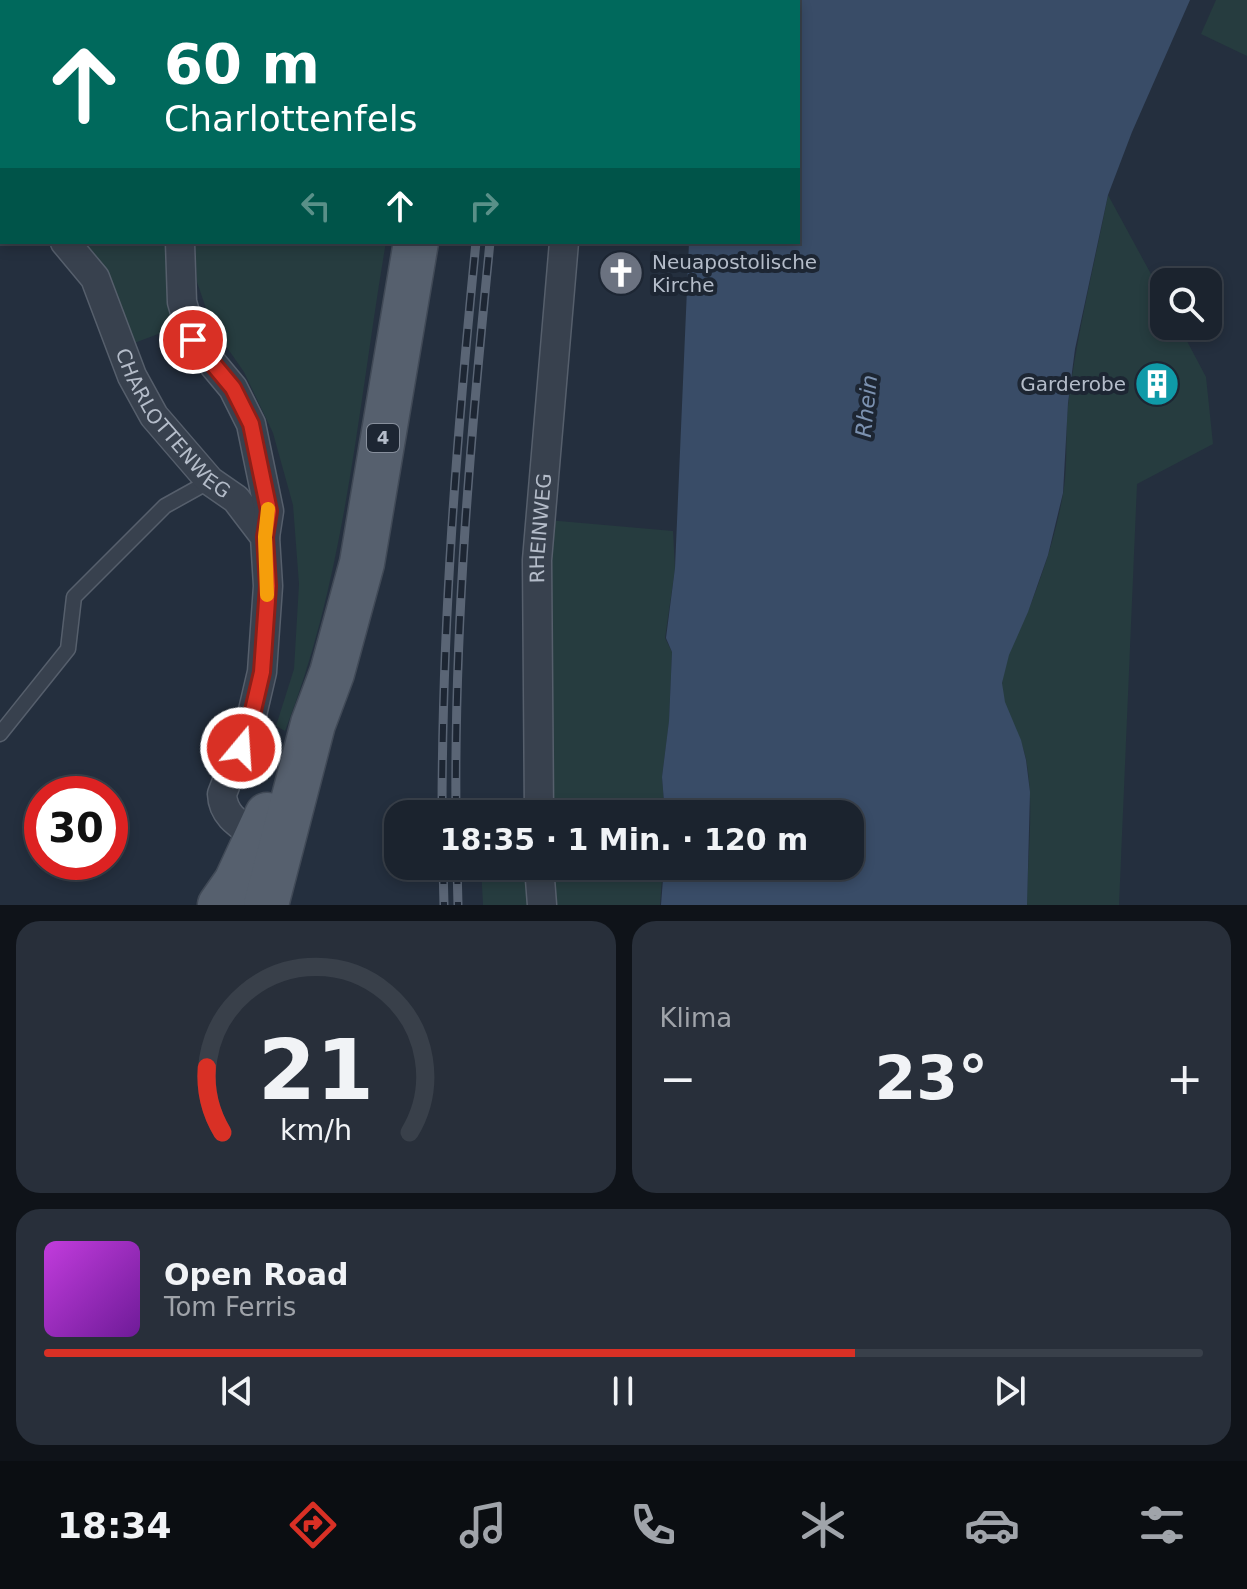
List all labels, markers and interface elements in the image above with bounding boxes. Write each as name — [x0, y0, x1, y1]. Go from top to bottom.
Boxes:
text: 60 m — [164, 31, 320, 96]
icon: ahead — [32, 32, 136, 136]
text: Charlottenfels — [164, 98, 418, 139]
icon: left — [294, 184, 338, 228]
icon: ahead — [378, 184, 422, 228]
icon: right — [462, 184, 506, 228]
church icon: Neuapostolische Kirche — [597, 249, 645, 297]
place label: Neuapostolische Kirche — [652, 250, 817, 297]
map controls — [1150, 268, 1222, 340]
button: search — [1150, 268, 1222, 340]
pin — [159, 306, 227, 374]
icon: arrive — [171, 318, 215, 362]
street label: CHARLOTTENWEG — [111, 345, 235, 503]
building icon: Garderobe — [1133, 360, 1181, 408]
place label: Garderobe — [1020, 372, 1126, 396]
water label: Rhein — [851, 374, 882, 439]
road number: 4 — [367, 424, 399, 452]
street label: RHEINWEG — [525, 472, 556, 583]
position arrow — [199, 706, 283, 790]
speed limit sign: 30 — [24, 776, 128, 880]
text: 18:35 · 1 Min. · 120 m — [440, 822, 808, 857]
text: Klima — [660, 1003, 732, 1033]
text: 21 — [258, 1022, 374, 1119]
text: 23° — [875, 1043, 988, 1113]
text: − — [660, 1053, 696, 1104]
text: + — [1166, 1053, 1203, 1104]
text: km/h — [280, 1113, 352, 1147]
text: Open Road — [164, 1257, 349, 1292]
text: Tom Ferris — [164, 1292, 296, 1322]
icon: previous — [215, 1369, 259, 1413]
icon: pause — [601, 1369, 645, 1413]
icon: next — [988, 1369, 1032, 1413]
icon: directions — [285, 1497, 341, 1553]
icon: music — [455, 1497, 511, 1553]
icon: phone — [625, 1497, 681, 1553]
icon: climate — [795, 1497, 851, 1553]
icon: car — [964, 1497, 1020, 1553]
icon: filters — [1134, 1497, 1190, 1553]
text: 18:34 — [57, 1505, 171, 1546]

